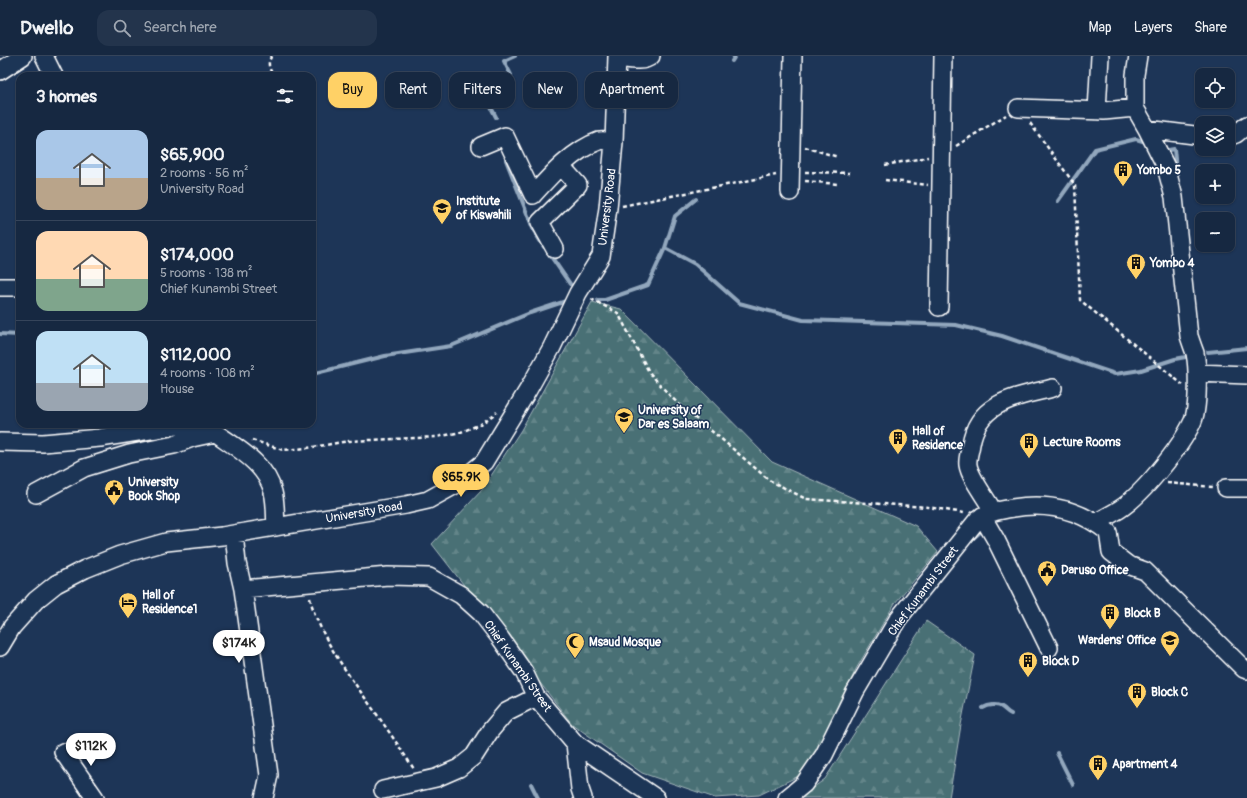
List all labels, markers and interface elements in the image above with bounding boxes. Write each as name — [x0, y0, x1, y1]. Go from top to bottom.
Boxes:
search box — [97, 10, 377, 46]
text: Dwello — [20, 16, 73, 40]
icon: search — [111, 17, 133, 39]
text: Search here — [143, 18, 217, 37]
text: Map — [1089, 19, 1112, 36]
text: Layers — [1134, 19, 1172, 36]
text: Share — [1194, 19, 1227, 36]
map controls — [1195, 68, 1235, 252]
button: locate — [1195, 68, 1235, 108]
chip: Buy — [328, 72, 377, 108]
chip: Rent — [385, 72, 441, 108]
chip: Filters — [449, 72, 515, 108]
chip: New — [523, 72, 577, 108]
chip: Apartment — [585, 72, 678, 108]
icon: filters — [274, 85, 296, 107]
text: 3 homes — [36, 86, 97, 107]
button: layers — [1195, 116, 1235, 156]
text: $65,900 — [160, 144, 225, 165]
icon: home — [68, 146, 116, 194]
building icon: Yombo 5 — [1112, 159, 1134, 187]
place label: Yombo 5 — [1136, 163, 1182, 178]
button: + — [1195, 164, 1235, 204]
text: 2 rooms · 56 m² — [160, 165, 248, 181]
street label: University Road — [595, 167, 620, 247]
text: University Road — [160, 181, 244, 197]
place label: Institute of Kiswahili — [455, 194, 511, 223]
school or university icon: Institute of Kiswahili — [431, 197, 453, 225]
button: − — [1195, 212, 1235, 252]
text: $174,000 — [160, 244, 234, 265]
icon: home — [68, 247, 116, 295]
building icon: Yombo 4 — [1125, 252, 1147, 280]
place label: Yombo 4 — [1149, 256, 1195, 271]
text: 5 rooms · 138 m² — [160, 265, 253, 281]
text: Chief Kunambi Street — [160, 281, 277, 297]
text: $112,000 — [160, 344, 231, 365]
icon: home — [68, 347, 116, 395]
text: 4 rooms · 108 m² — [160, 365, 255, 381]
text: House — [160, 381, 194, 397]
place label: University of Dar es Salaam — [638, 403, 709, 432]
school or university icon: University of Dar es Salaam — [613, 406, 635, 434]
place label: Hall of Residence — [912, 424, 964, 453]
building icon: Hall of Residence — [887, 427, 909, 455]
building icon: Lecture Rooms — [1018, 431, 1040, 459]
place label: Lecture Rooms — [1043, 435, 1121, 450]
pin: $65.9K — [428, 464, 494, 498]
text: $65.9K — [441, 469, 481, 485]
place label: University Book Shop — [128, 475, 180, 504]
public building icon: University Book Shop — [103, 478, 125, 506]
street label: University Road — [325, 498, 404, 527]
street label: Chief Kunambi Street — [885, 543, 962, 639]
public building icon: Daruso Office — [1036, 559, 1058, 587]
place label: Daruso Office — [1061, 563, 1130, 578]
place label: Hall of Residence1 — [142, 588, 198, 617]
hotel icon: Hall of Residence1 — [117, 591, 139, 619]
building icon: Block B — [1099, 602, 1121, 630]
place label: Block B — [1124, 606, 1161, 621]
street label: Chief Kunambi Street — [480, 618, 555, 715]
school or university icon: Wardens' Office — [1159, 629, 1181, 657]
pin: $174K — [211, 630, 267, 664]
mosque icon: Msaud Mosque — [564, 631, 586, 659]
place label: Wardens' Office — [1078, 633, 1157, 648]
text: $174K — [222, 635, 256, 651]
place label: Msaud Mosque — [589, 635, 662, 650]
building icon: Block D — [1017, 650, 1039, 678]
place label: Block D — [1042, 654, 1080, 669]
building icon: Block C — [1126, 681, 1148, 709]
place label: Block C — [1151, 685, 1189, 700]
pin: $112K — [63, 733, 119, 767]
text: $112K — [75, 738, 107, 754]
building icon: Apartment 4 — [1087, 753, 1109, 781]
place label: Apartment 4 — [1112, 757, 1178, 772]

